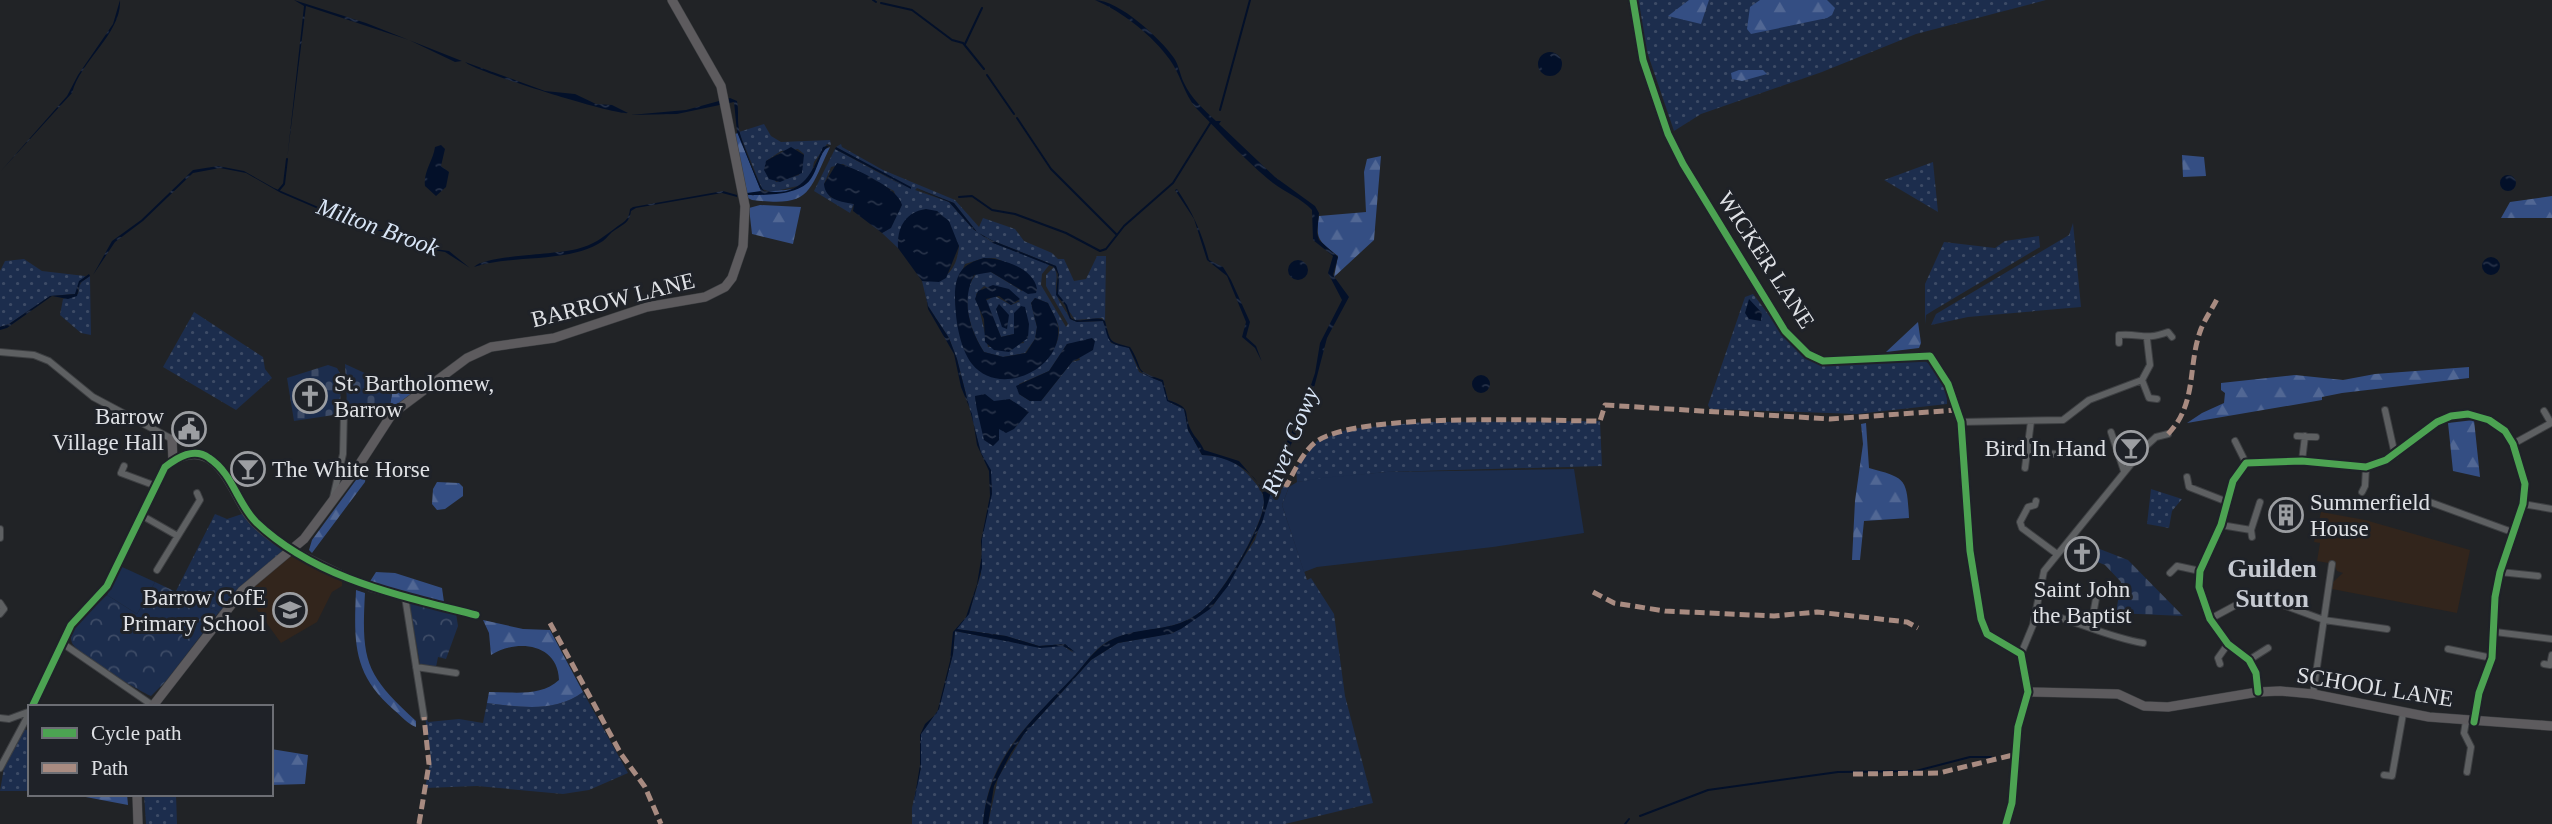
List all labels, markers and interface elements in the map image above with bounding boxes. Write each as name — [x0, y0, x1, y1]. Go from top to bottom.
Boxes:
street label: WICKER LANE — [1713, 187, 1819, 333]
water label: Milton Brook — [313, 193, 443, 261]
street label: BARROW LANE — [529, 268, 697, 332]
place label: St. Bartholomew, Barrow — [334, 371, 494, 422]
church icon: St. Bartholomew, Barrow — [291, 377, 329, 415]
water label: River Gowy — [1256, 383, 1324, 500]
place label: Barrow Village Hall — [52, 404, 164, 455]
public building icon: Barrow Village Hall — [170, 410, 208, 448]
bar icon: Bird In Hand — [2112, 429, 2150, 467]
place label: Bird In Hand — [1985, 436, 2106, 461]
bar icon: The White Horse — [229, 450, 267, 488]
place label: The White Horse — [272, 457, 430, 482]
place label: Summerfield House — [2310, 490, 2431, 541]
building icon: Summerfield House — [2267, 496, 2305, 534]
church icon: Saint John the Baptist — [2063, 535, 2101, 573]
district label: Guilden Sutton — [2227, 554, 2317, 613]
place label: Saint John the Baptist — [2032, 577, 2132, 628]
place label: Barrow CofE Primary School — [122, 585, 266, 636]
school or university icon: Barrow CofE Primary School — [271, 591, 309, 629]
street label: SCHOOL LANE — [2295, 662, 2455, 712]
legend — [28, 705, 273, 796]
text: Cycle path — [91, 721, 182, 745]
text: Path — [91, 756, 129, 780]

